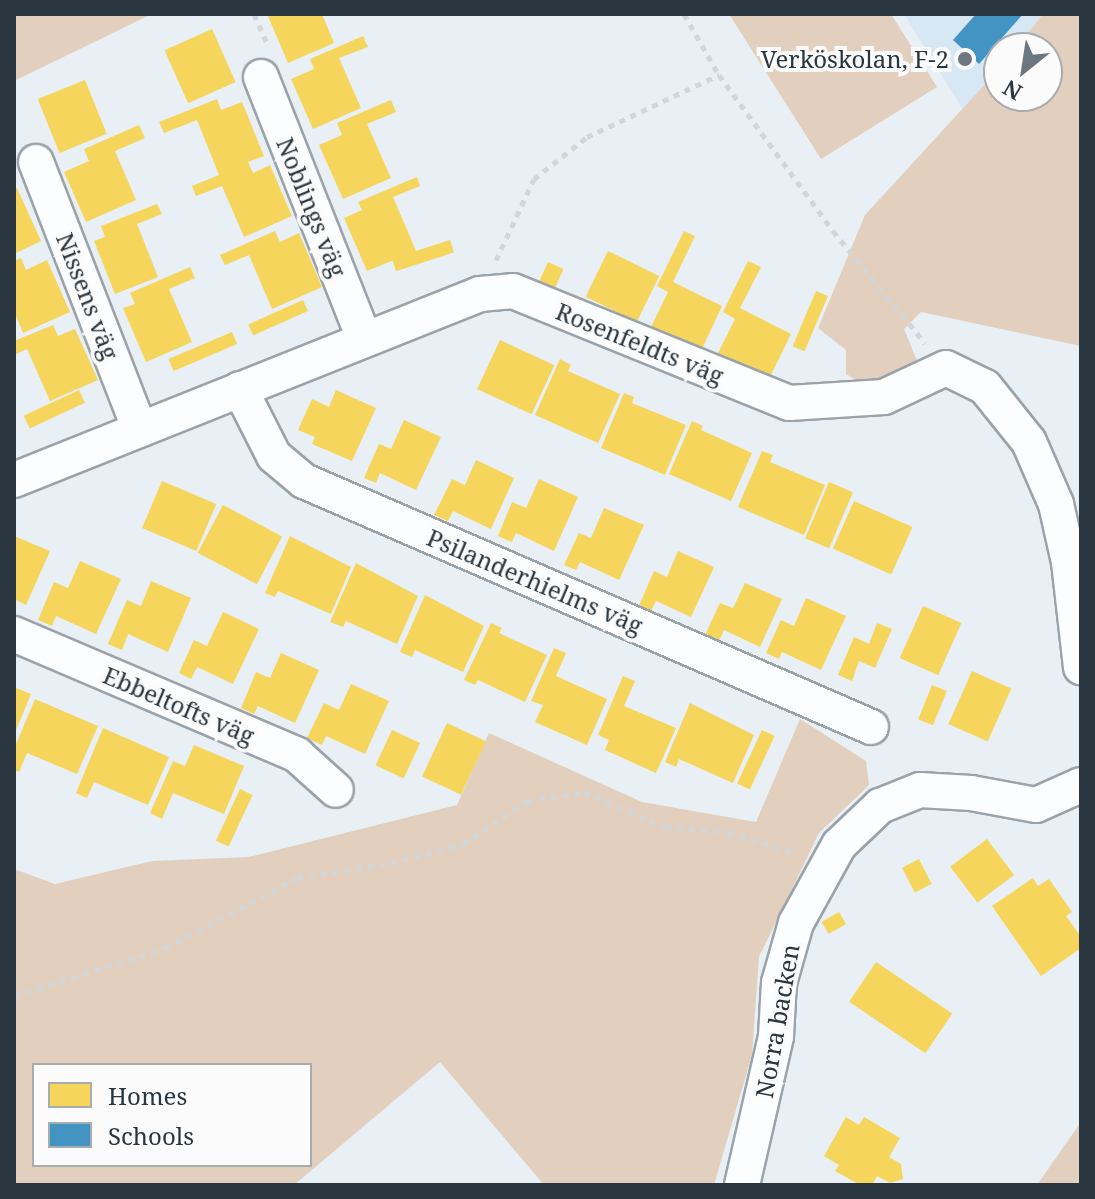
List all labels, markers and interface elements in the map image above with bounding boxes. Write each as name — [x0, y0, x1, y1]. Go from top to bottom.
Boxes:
north arrow — [983, 32, 1063, 112]
place label: Verköskolan, F-2 — [761, 45, 949, 73]
marker: Verköskolan, F-2 — [956, 50, 974, 68]
text: N — [997, 74, 1027, 108]
street label: Noblings väg — [271, 133, 353, 281]
street label: Nissens väg — [51, 229, 125, 363]
street label: Rosenfeldts väg — [552, 296, 728, 390]
street label: Psilanderhielms väg — [423, 523, 647, 639]
street label: Ebbeltofts väg — [99, 660, 259, 750]
street label: Norra backen — [749, 942, 805, 1100]
legend — [32, 1063, 312, 1167]
text: Homes — [108, 1079, 187, 1112]
text: Schools — [108, 1119, 194, 1152]

